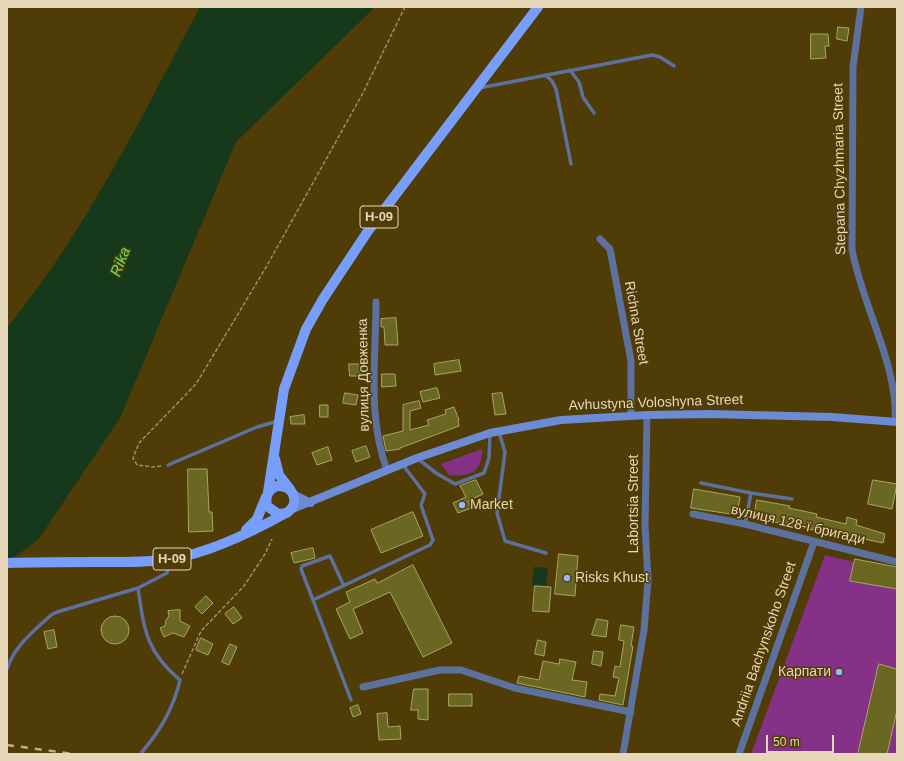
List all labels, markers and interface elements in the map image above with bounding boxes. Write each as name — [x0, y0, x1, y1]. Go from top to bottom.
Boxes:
street label: Stepana Chyzhmaria Street — [830, 83, 850, 255]
road number: Н-09 — [360, 206, 398, 228]
water label: Rika — [107, 245, 135, 279]
street label: Richna Street — [620, 280, 652, 366]
street label: вулиця Довженка — [355, 318, 373, 432]
street label: Avhustyna Voloshyna Street — [568, 392, 744, 414]
street label: Labortsia Street — [626, 455, 642, 553]
place label: Market — [470, 497, 513, 513]
marker: Market — [457, 500, 467, 510]
street label: вулиця 128-ї бригади — [729, 501, 867, 549]
road number: Н-09 — [153, 548, 191, 570]
street label: Andriia Bachynskoho Street — [728, 560, 800, 728]
place label: Risks Khust — [575, 570, 649, 586]
marker: Risks Khust — [562, 573, 572, 583]
place label: Карпати — [778, 664, 831, 680]
marker: Карпати — [834, 667, 844, 677]
scale bar — [768, 727, 836, 753]
text: 50 m — [773, 735, 800, 749]

